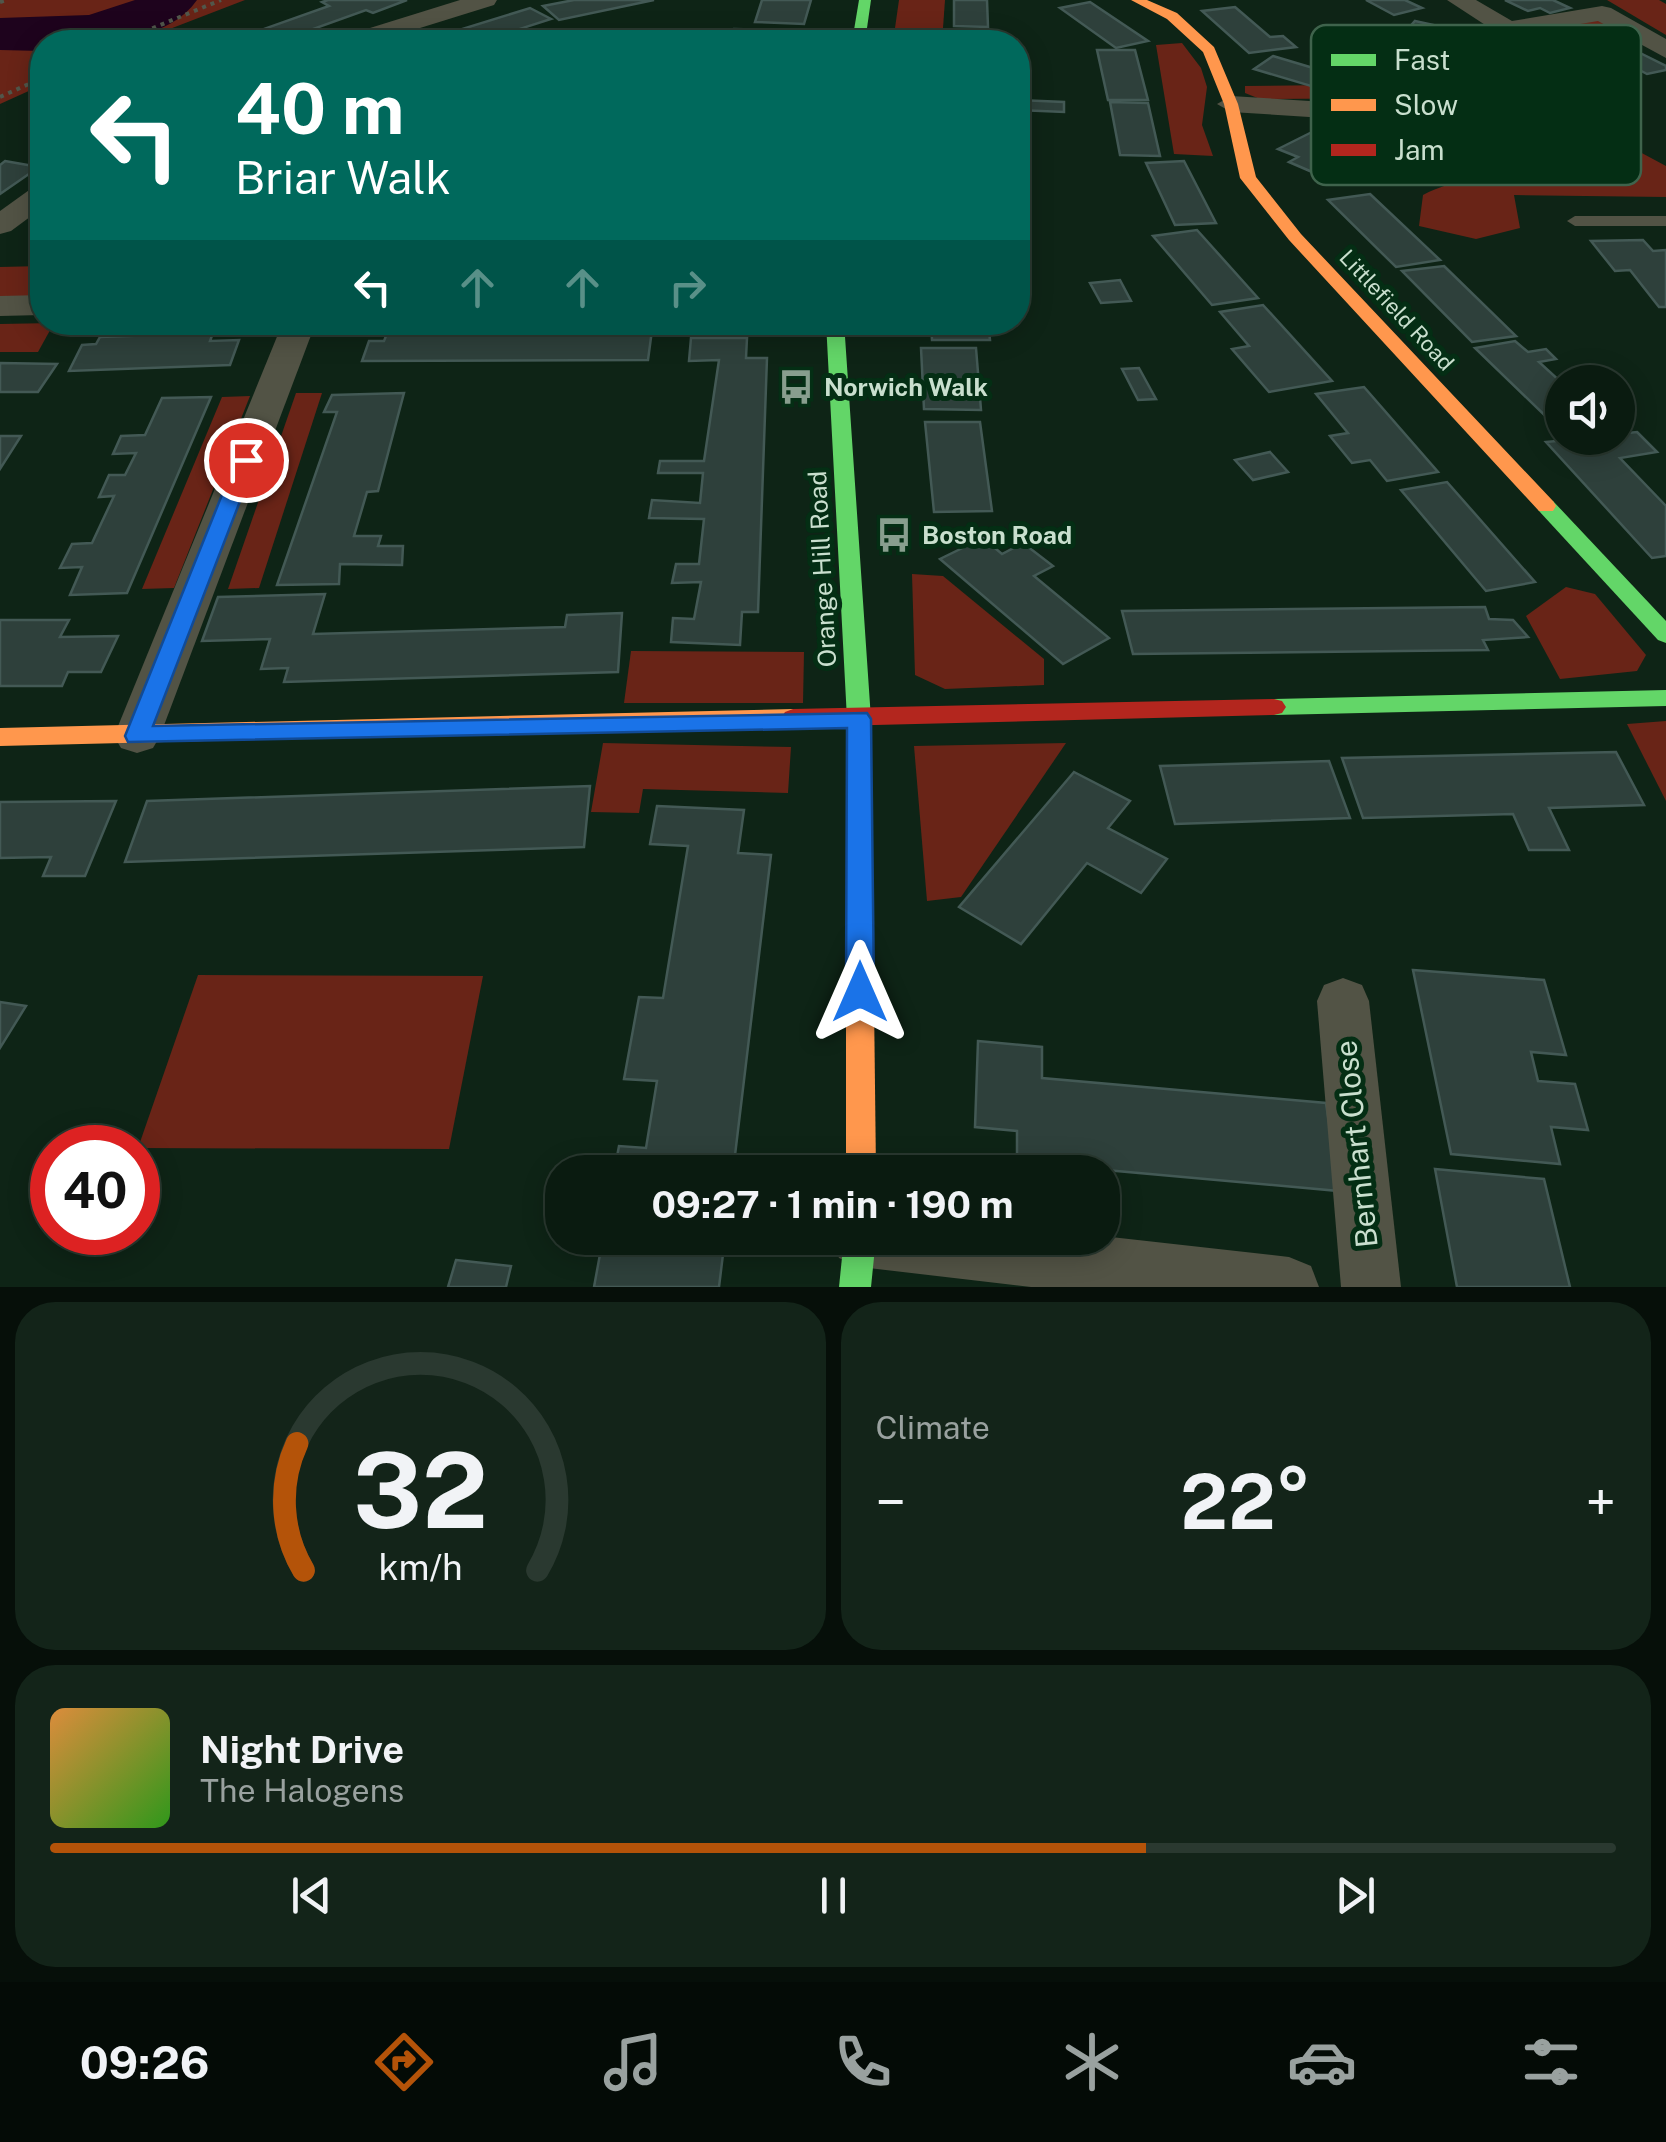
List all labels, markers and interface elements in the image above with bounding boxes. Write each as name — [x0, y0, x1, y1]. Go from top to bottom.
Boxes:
legend — [1311, 25, 1641, 185]
text: Fast — [1394, 43, 1450, 76]
text: 40 m — [235, 67, 405, 150]
icon: left — [70, 70, 200, 200]
text: Slow — [1394, 88, 1458, 121]
text: Jam — [1394, 133, 1445, 166]
text: Briar Walk — [235, 151, 451, 204]
street label: Littlefield Road — [1334, 244, 1460, 376]
icon: left — [345, 260, 400, 315]
icon: ahead — [450, 260, 505, 315]
icon: ahead — [555, 260, 610, 315]
icon: right — [660, 260, 715, 315]
map controls — [1545, 365, 1635, 455]
button: sound — [1545, 365, 1635, 455]
bus stop icon: Norwich Walk — [777, 368, 815, 406]
place label: Norwich Walk — [824, 372, 988, 402]
pin — [204, 418, 289, 503]
icon: arrive — [219, 433, 274, 488]
street label: Orange Hill Road — [802, 470, 842, 668]
bus stop icon: Boston Road — [875, 516, 913, 554]
place label: Boston Road — [922, 520, 1072, 550]
position arrow — [808, 940, 912, 1044]
street label: Bernhart Close — [1327, 1039, 1385, 1250]
speed limit sign: 40 — [30, 1125, 160, 1255]
text: 09:27 · 1 min · 190 m — [652, 1182, 1014, 1227]
text: Climate — [876, 1409, 990, 1446]
text: 32 — [353, 1429, 488, 1551]
text: 22° — [1180, 1458, 1311, 1546]
text: − — [876, 1470, 906, 1534]
text: + — [1586, 1470, 1616, 1534]
text: km/h — [378, 1546, 462, 1588]
text: Night Drive — [200, 1727, 404, 1772]
text: The Halogens — [200, 1772, 404, 1809]
icon: previous — [284, 1868, 339, 1923]
icon: pause — [806, 1868, 861, 1923]
icon: next — [1328, 1868, 1383, 1923]
icon: directions — [369, 2027, 439, 2097]
icon: music — [598, 2027, 668, 2097]
icon: phone — [828, 2027, 898, 2097]
icon: climate — [1057, 2027, 1127, 2097]
icon: car — [1287, 2027, 1357, 2097]
icon: filters — [1516, 2027, 1586, 2097]
text: 09:26 — [80, 2036, 210, 2089]

